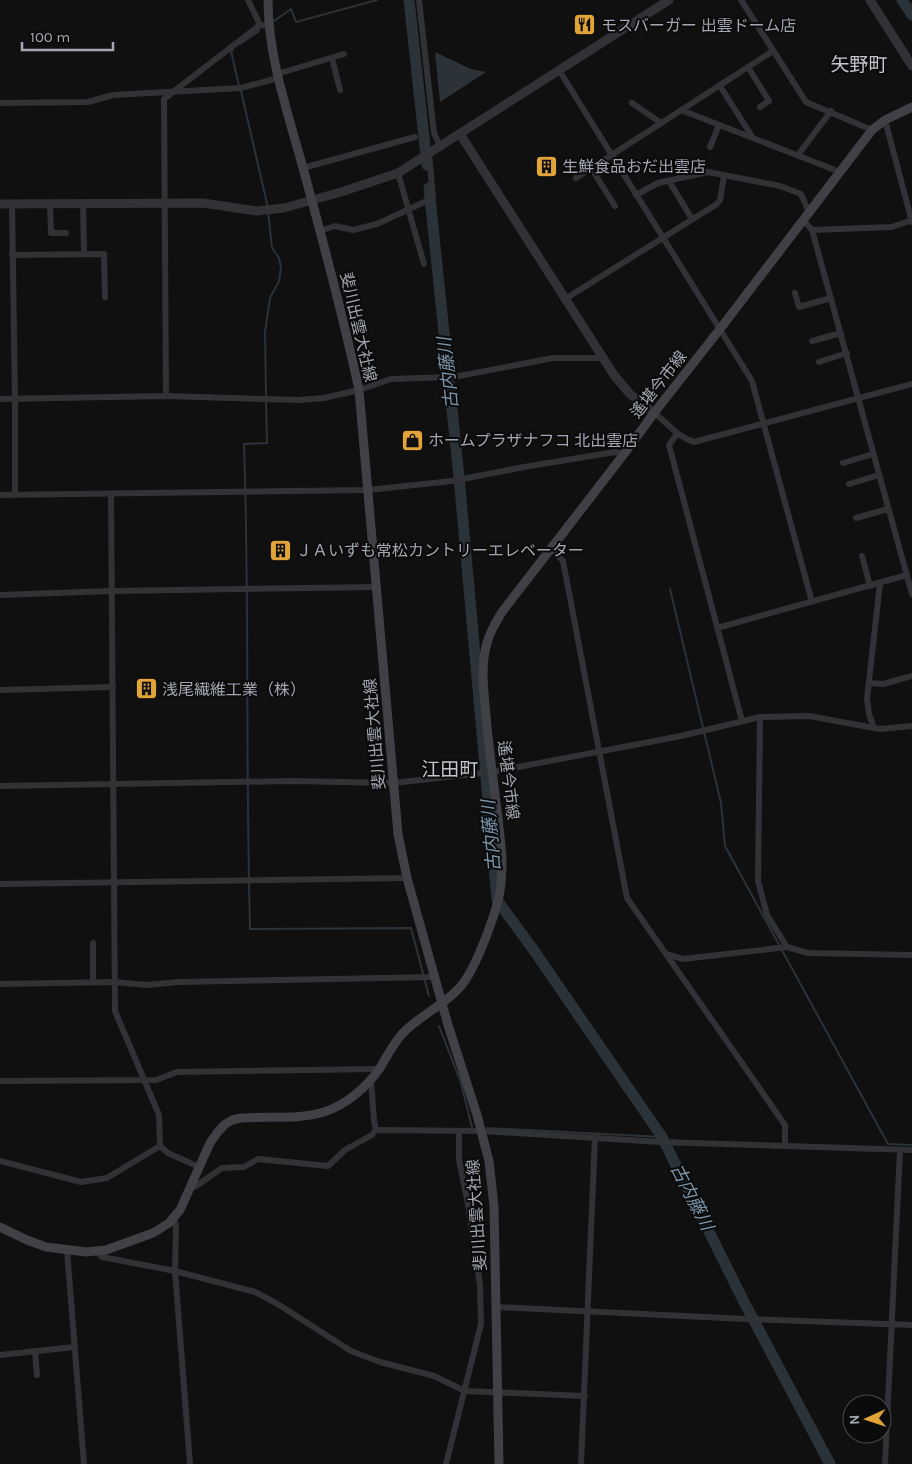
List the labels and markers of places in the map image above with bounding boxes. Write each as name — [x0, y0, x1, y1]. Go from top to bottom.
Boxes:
restaurant icon: モスバーガー 出雲ドーム店 — [573, 13, 597, 37]
place label: モスバーガー 出雲ドーム店 — [601, 16, 796, 35]
building icon: 生鮮食品おだ出雲店 — [534, 154, 558, 178]
place label: 生鮮食品おだ出雲店 — [562, 157, 706, 176]
shop icon: ホームプラザナフコ 北出雲店 — [400, 428, 424, 452]
place label: ホームプラザナフコ 北出雲店 — [428, 431, 638, 450]
building icon: ＪＡいずも常松カントリーエレベーター — [268, 538, 292, 562]
place label: ＪＡいずも常松カントリーエレベーター — [296, 541, 584, 560]
building icon: 浅尾繊維工業（株） — [134, 677, 158, 701]
place label: 浅尾繊維工業（株） — [162, 680, 306, 699]

